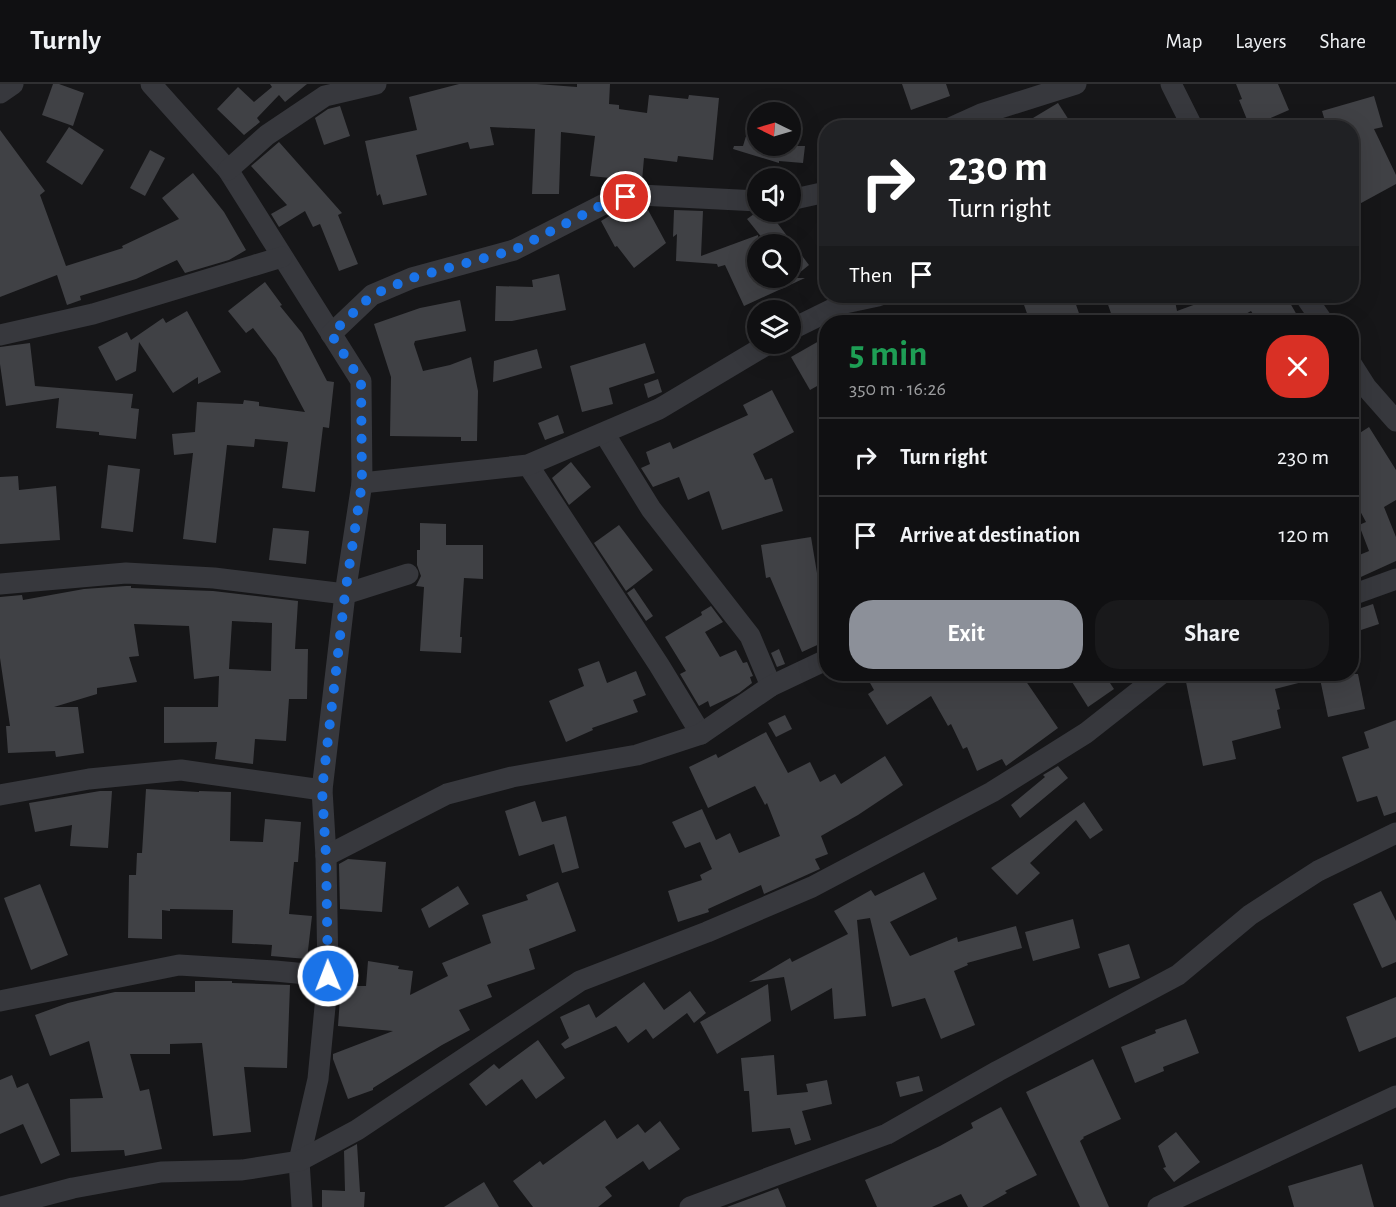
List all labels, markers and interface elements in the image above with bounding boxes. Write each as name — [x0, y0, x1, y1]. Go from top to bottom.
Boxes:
text: Turnly — [30, 27, 101, 55]
text: Map — [1166, 31, 1202, 52]
text: Layers — [1235, 31, 1286, 52]
text: Share — [1319, 31, 1366, 52]
north arrow — [747, 102, 801, 156]
map controls — [747, 102, 801, 354]
icon: right — [849, 144, 927, 222]
text: 230 m — [948, 146, 1048, 188]
button: sound — [747, 168, 801, 222]
pin — [600, 171, 651, 222]
icon: arrive — [609, 180, 642, 213]
text: Turn right — [948, 195, 1051, 222]
button: search — [747, 234, 801, 288]
icon: arrive — [905, 258, 938, 291]
text: Then — [849, 264, 893, 286]
button: layers — [747, 300, 801, 354]
button: close — [1266, 335, 1329, 398]
text: 5 min — [849, 336, 927, 372]
text: 350 m · 16:26 — [849, 379, 946, 399]
icon: right — [849, 441, 882, 474]
text: Turn right — [900, 446, 987, 468]
text: 230 m — [1277, 446, 1329, 468]
icon: arrive — [849, 519, 882, 552]
text: Arrive at destination — [900, 524, 1080, 546]
text: 120 m — [1279, 524, 1329, 546]
button: Exit — [849, 600, 1083, 669]
button: Share — [1095, 600, 1329, 669]
position arrow — [296, 944, 360, 1008]

